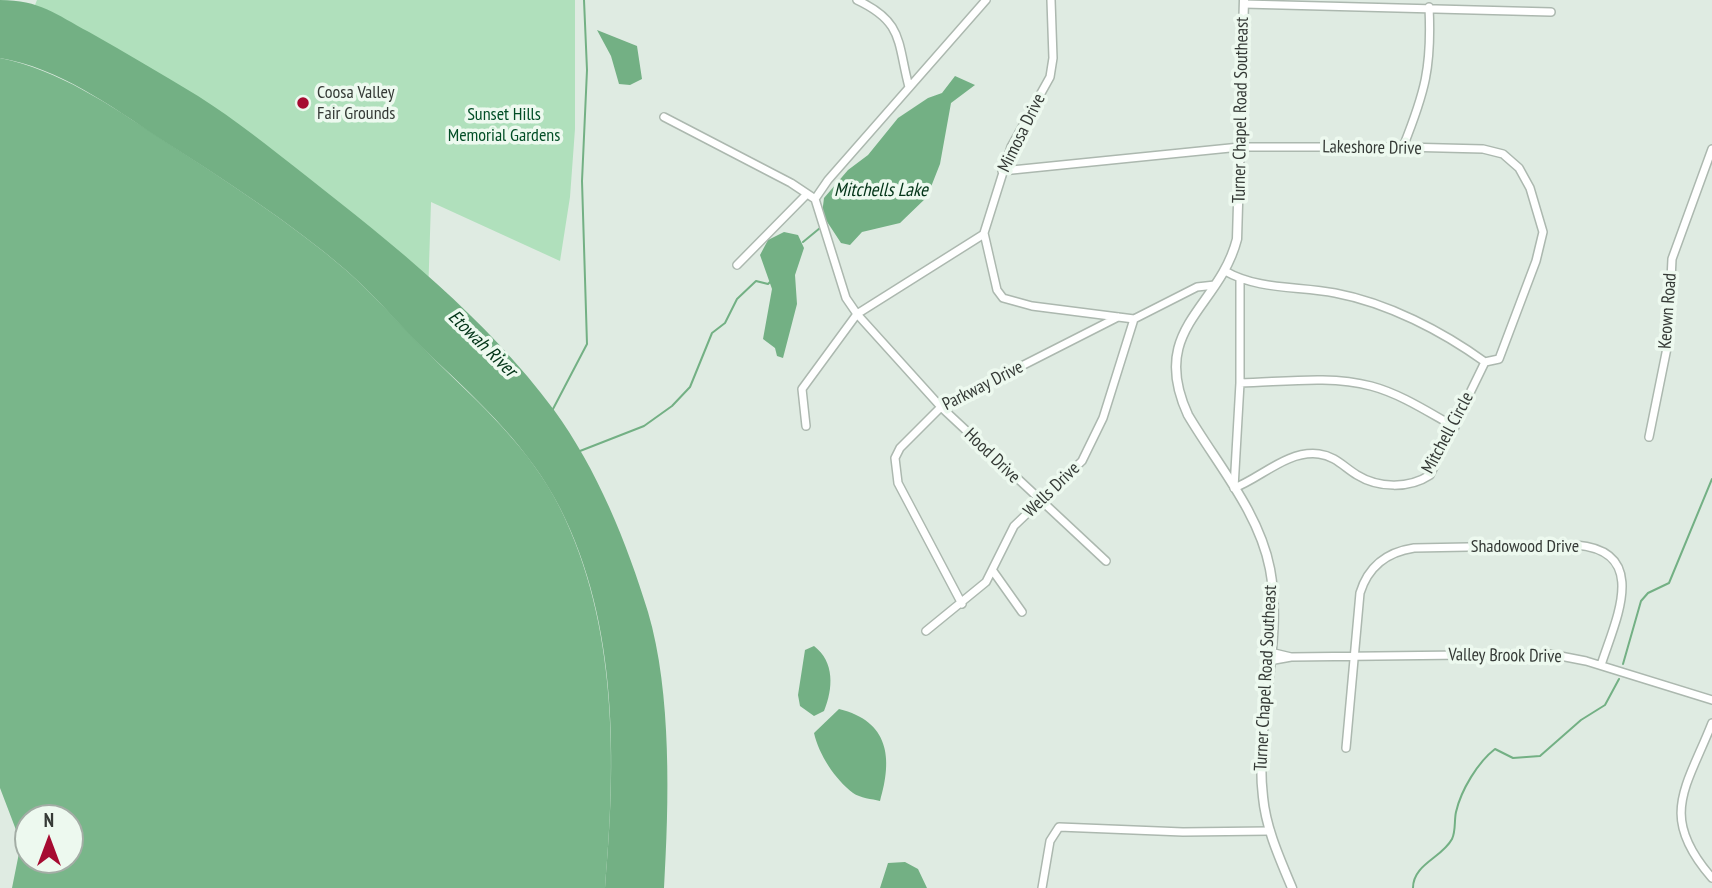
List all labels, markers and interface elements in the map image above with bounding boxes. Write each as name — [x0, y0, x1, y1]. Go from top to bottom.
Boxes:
street label: Turner Chapel Road Southeast — [1229, 17, 1253, 203]
place label: Coosa Valley Fair Grounds — [317, 82, 395, 124]
street label: Mimosa Drive — [994, 90, 1050, 176]
marker: Coosa Valley Fair Grounds — [295, 95, 311, 111]
park label: Sunset Hills Memorial Gardens — [448, 104, 560, 146]
street label: Lakeshore Drive — [1322, 136, 1422, 160]
water label: Mitchells Lake — [834, 180, 928, 202]
street label: Keown Road — [1655, 272, 1681, 350]
water label: Etowah River — [443, 306, 521, 382]
street label: Parkway Drive — [939, 356, 1027, 416]
street label: Mitchell Circle — [1418, 389, 1478, 477]
street label: Hood Drive — [959, 424, 1025, 488]
street label: Wells Drive — [1019, 458, 1085, 522]
street label: Shadowood Drive — [1471, 536, 1579, 558]
street label: Turner Chapel Road Southeast — [1250, 584, 1282, 772]
street label: Valley Brook Drive — [1448, 644, 1562, 668]
north arrow — [14, 804, 84, 874]
text: N — [44, 808, 54, 832]

